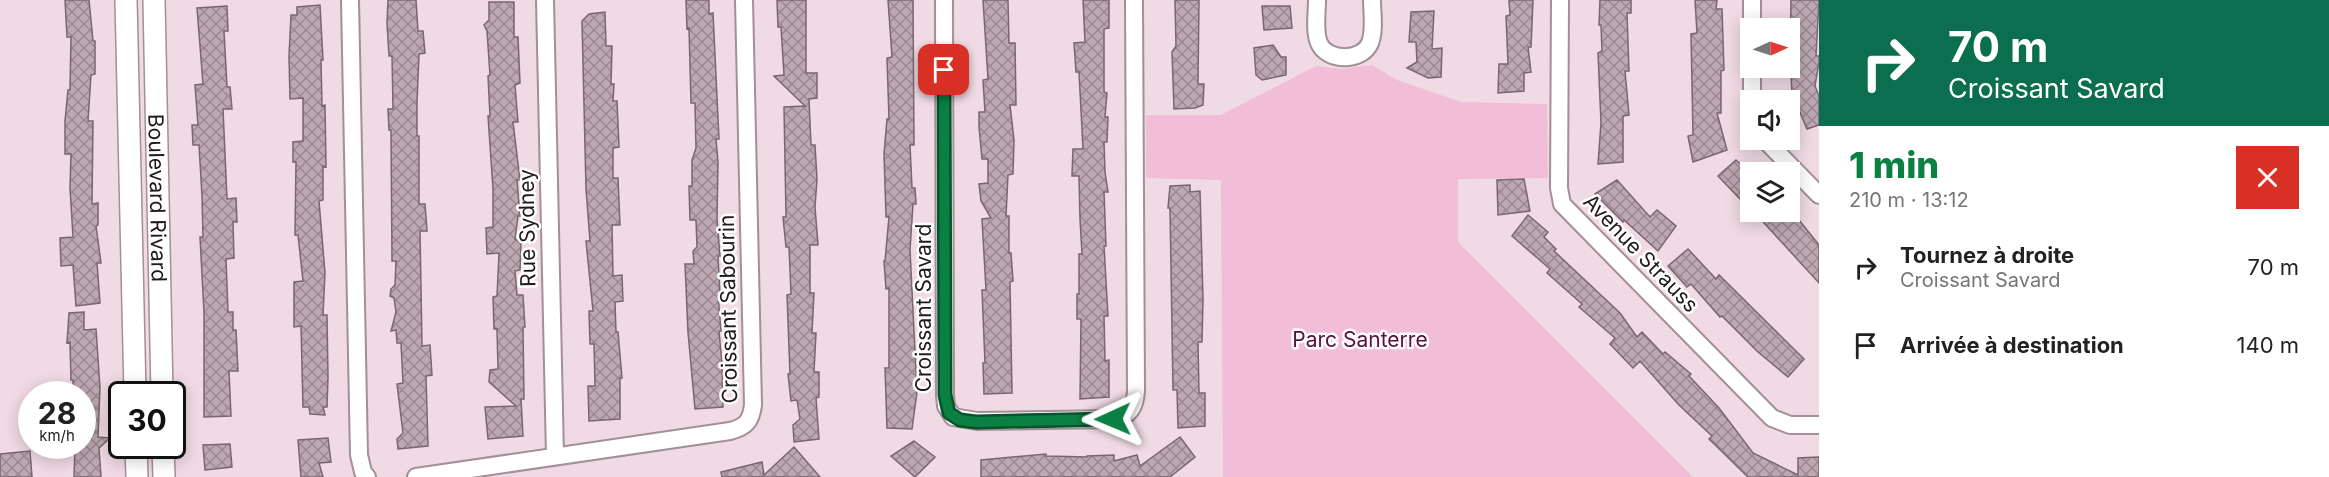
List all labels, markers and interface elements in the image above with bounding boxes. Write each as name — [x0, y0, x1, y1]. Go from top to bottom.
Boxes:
north arrow — [1740, 18, 1800, 78]
map controls — [1740, 18, 1800, 222]
text: 70 m — [1948, 21, 2048, 72]
icon: right — [1849, 24, 1927, 102]
pin — [918, 44, 969, 95]
icon: arrive — [927, 53, 960, 86]
text: Croissant Savard — [1948, 72, 2165, 105]
button: sound — [1740, 90, 1800, 150]
street label: Boulevard Rivard — [144, 114, 172, 282]
text: 1 min — [1849, 143, 1939, 187]
button: close — [2236, 146, 2299, 209]
button: layers — [1740, 162, 1800, 222]
street label: Rue Sydney — [513, 169, 541, 287]
text: 210 m · 13:12 — [1849, 188, 1969, 212]
street label: Avenue Strauss — [1578, 189, 1704, 317]
street label: Croissant Sabourin — [714, 214, 742, 404]
street label: Croissant Savard — [911, 224, 936, 392]
text: Tournez à droite — [1900, 242, 2074, 268]
icon: right — [1849, 251, 1882, 284]
text: 70 m — [2248, 254, 2299, 280]
text: Croissant Savard — [1900, 268, 2061, 292]
park label: Parc Santerre — [1292, 327, 1428, 352]
icon: arrive — [1849, 329, 1882, 362]
text: Arrivée à destination — [1900, 332, 2124, 358]
text: 140 m — [2237, 332, 2299, 358]
speed limit sign: 30 — [108, 381, 186, 459]
position arrow — [1081, 387, 1145, 451]
text: 28 — [38, 395, 76, 431]
text: km/h — [39, 426, 75, 445]

